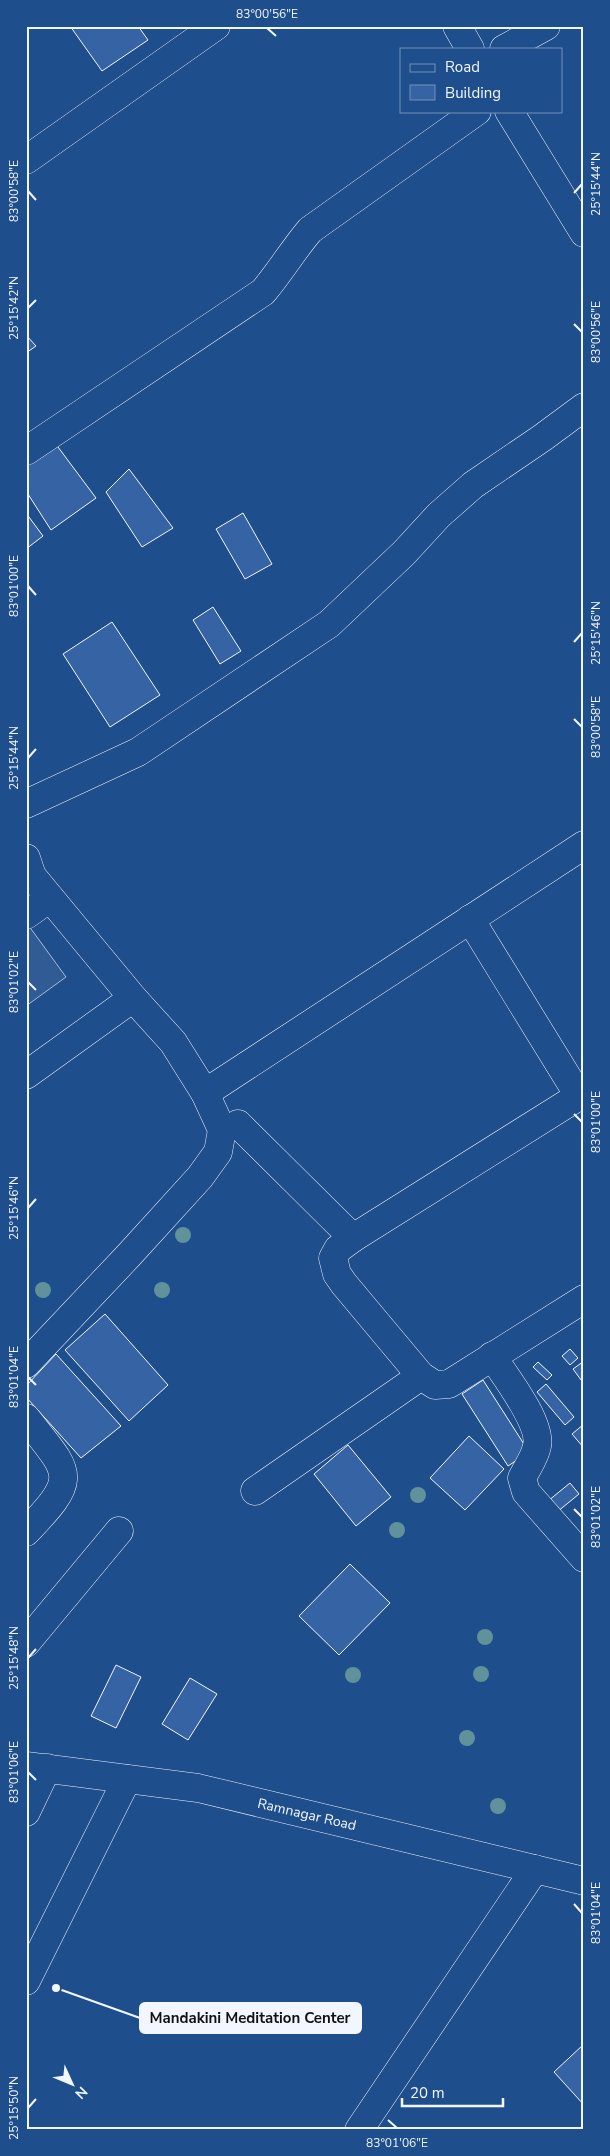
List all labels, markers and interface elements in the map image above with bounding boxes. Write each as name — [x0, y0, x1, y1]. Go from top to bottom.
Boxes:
text: 83°00'56"E — [236, 6, 298, 22]
legend — [400, 48, 562, 112]
text: Road — [445, 57, 480, 77]
text: Building — [445, 83, 501, 103]
text: 25°15'44"N — [588, 152, 604, 216]
text: 83°00'58"E — [6, 160, 22, 222]
text: 25°15'42"N — [6, 276, 22, 340]
text: 83°00'56"E — [588, 301, 604, 363]
text: 83°01'00"E — [6, 555, 22, 617]
text: 25°15'46"N — [588, 601, 604, 665]
text: 83°00'58"E — [588, 696, 604, 758]
text: 25°15'44"N — [6, 726, 22, 790]
text: 83°01'02"E — [6, 951, 22, 1013]
text: 83°01'00"E — [588, 1091, 604, 1153]
text: 25°15'46"N — [6, 1176, 22, 1240]
text: 83°01'04"E — [6, 1346, 22, 1408]
text: 83°01'02"E — [588, 1486, 604, 1548]
text: 25°15'48"N — [6, 1626, 22, 1690]
text: 83°01'06"E — [6, 1741, 22, 1803]
street label: Ramnagar Road — [256, 1794, 358, 1835]
text: 83°01'04"E — [588, 1882, 604, 1944]
callout: Mandakini Meditation Center — [140, 2003, 361, 2033]
text: Mandakini Meditation Center — [150, 2008, 351, 2028]
north arrow — [48, 2058, 98, 2108]
text: 25°15'50"N — [6, 2076, 22, 2140]
scale bar — [402, 2076, 504, 2108]
text: N — [71, 2082, 91, 2103]
text: 20 m — [410, 2083, 445, 2103]
text: 83°01'06"E — [366, 2135, 428, 2151]

